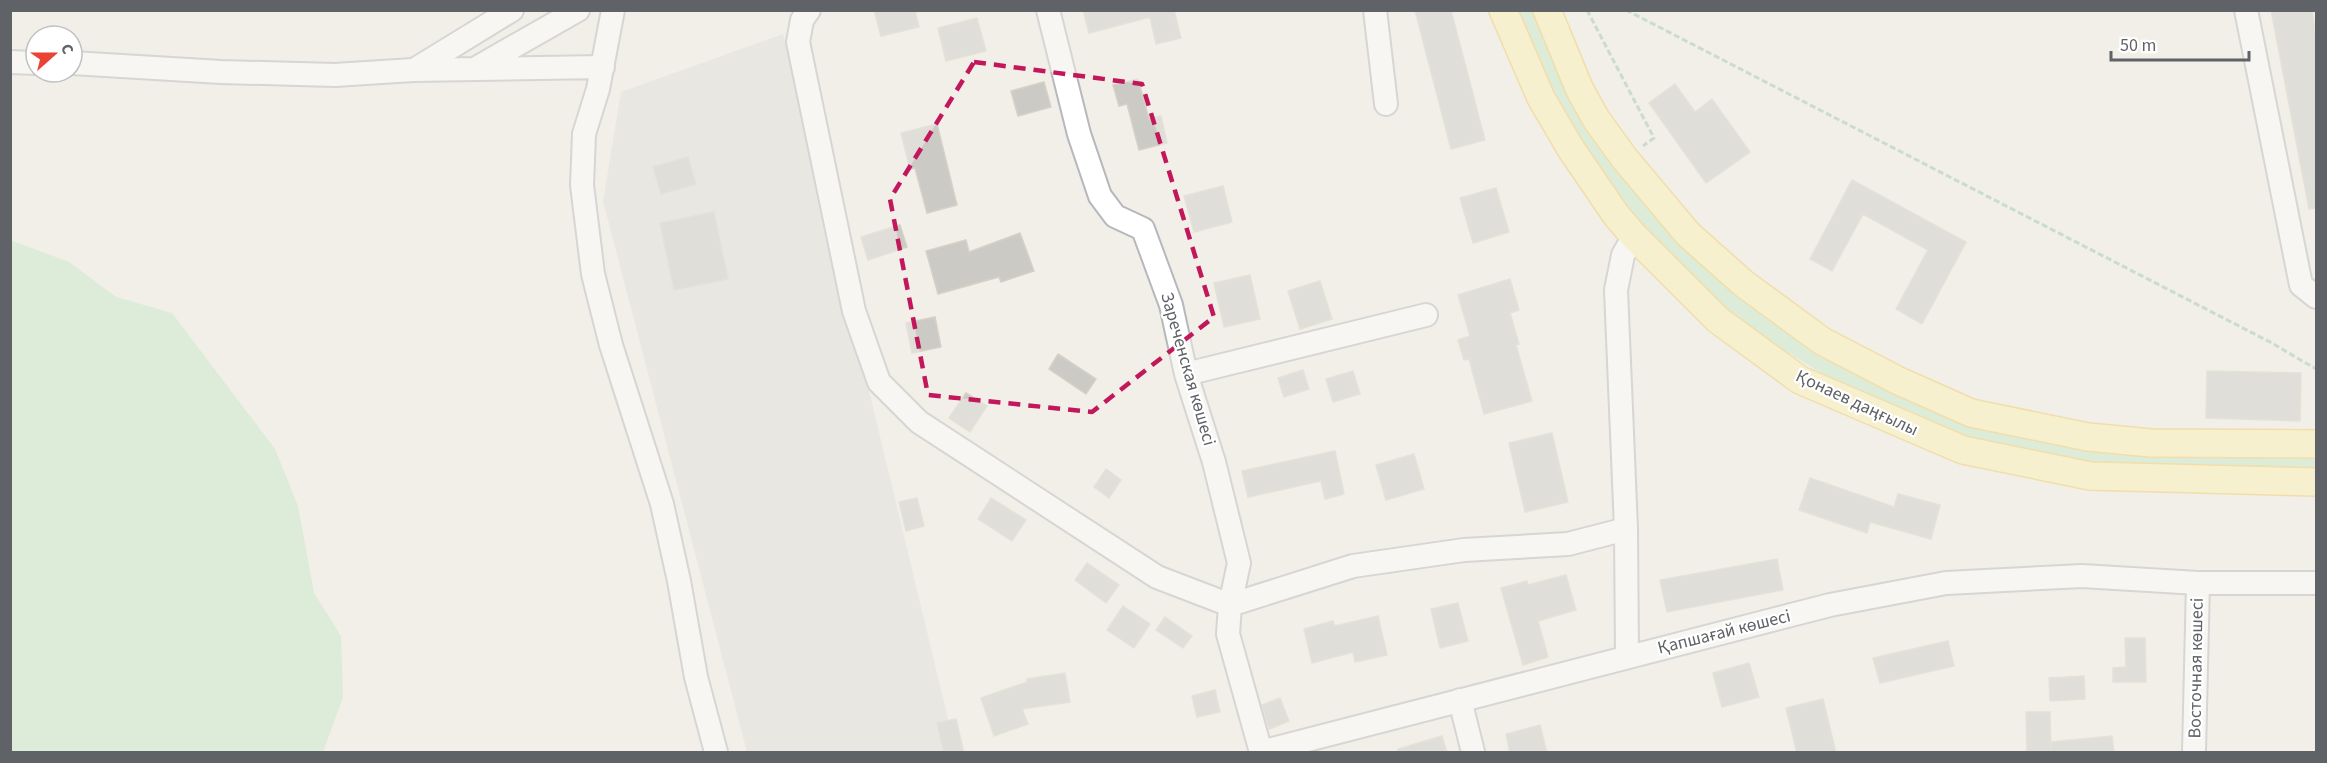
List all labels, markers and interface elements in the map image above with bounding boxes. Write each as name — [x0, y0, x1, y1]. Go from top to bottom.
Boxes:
north arrow — [24, 24, 84, 84]
scale bar — [2111, 24, 2249, 62]
text: 50 m — [2120, 33, 2156, 58]
text: С — [55, 41, 79, 57]
street label: Зареченская көшесі — [1154, 289, 1222, 449]
street label: Қонаев даңғылы — [1792, 364, 1922, 442]
street label: Восточная көшесі — [2182, 597, 2210, 739]
street label: Қапшағай көшесі — [1655, 603, 1793, 661]

